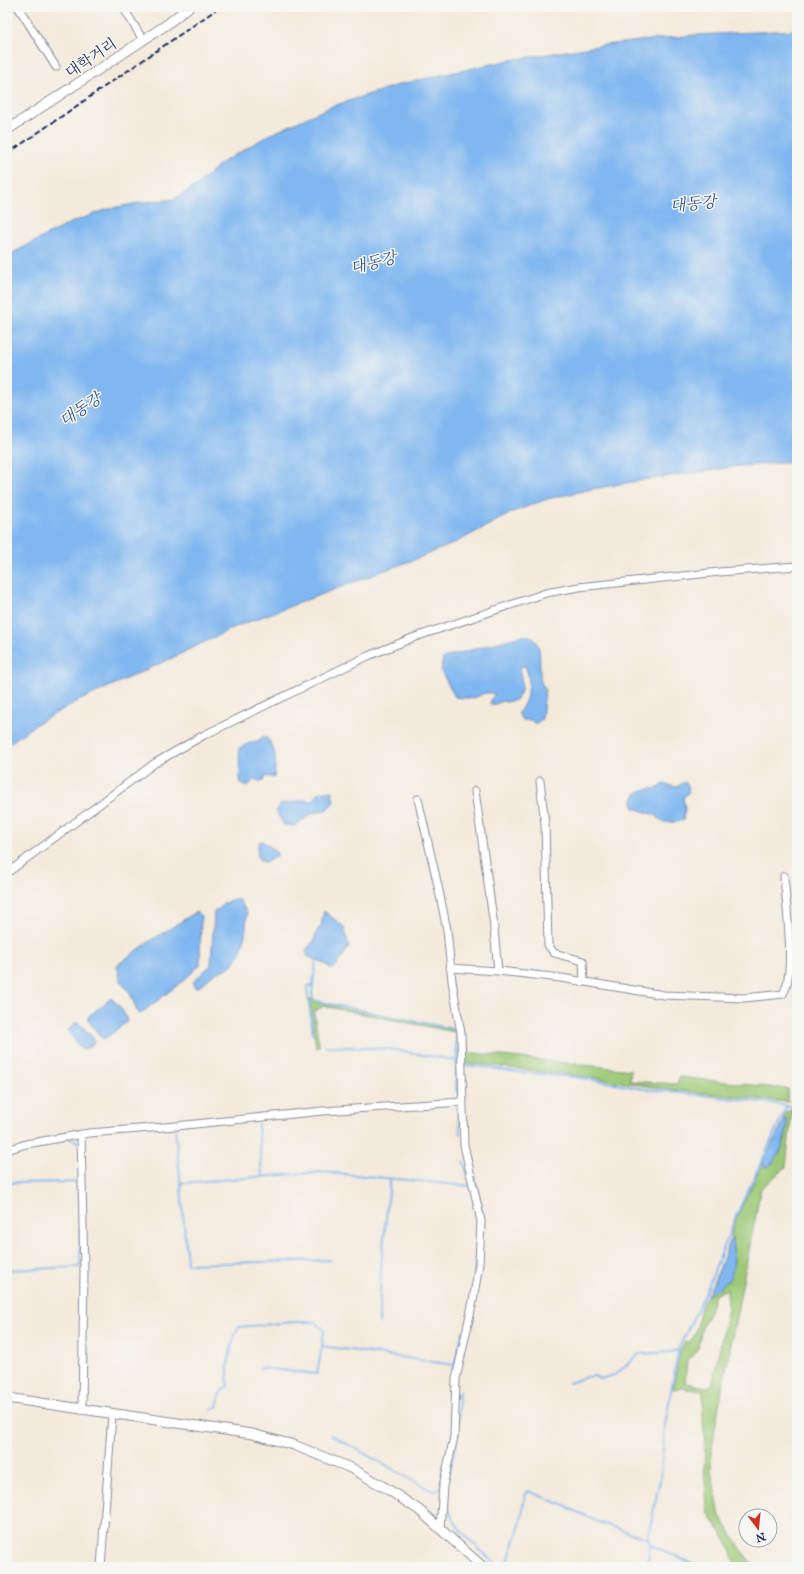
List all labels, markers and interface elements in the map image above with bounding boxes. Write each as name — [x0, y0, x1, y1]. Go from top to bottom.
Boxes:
street label: 대학거리 — [62, 34, 121, 82]
water label: 대동강 — [669, 192, 720, 217]
water label: 대동강 — [349, 248, 401, 279]
water label: 대동강 — [56, 388, 108, 432]
north arrow — [738, 1508, 778, 1548]
text: N — [754, 1528, 768, 1545]

